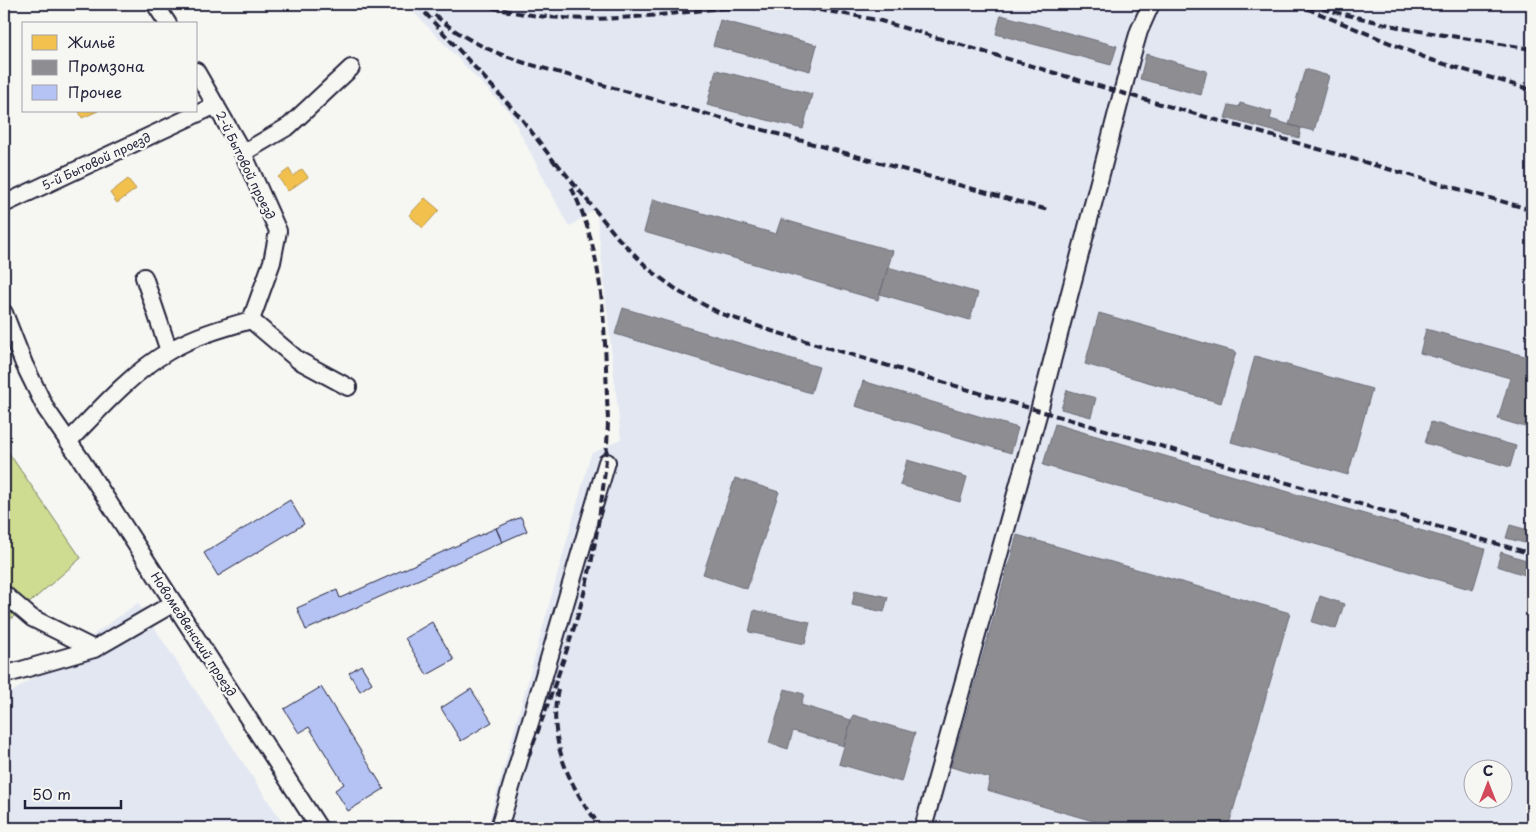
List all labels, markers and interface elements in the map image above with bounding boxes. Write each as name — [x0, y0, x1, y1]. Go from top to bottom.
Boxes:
legend — [22, 22, 198, 112]
text: Жильё — [67, 30, 115, 53]
text: Промзона — [68, 54, 145, 77]
text: Прочее — [68, 80, 122, 103]
street label: 2-й Бытовой проезд — [212, 108, 280, 222]
street label: 5-й Бытовой проезд — [39, 128, 153, 194]
street label: Новомедвенский проезд — [147, 568, 241, 700]
north arrow — [1464, 760, 1514, 810]
text: С — [1483, 760, 1493, 781]
scale bar — [25, 777, 121, 809]
text: 50 m — [32, 782, 71, 805]

